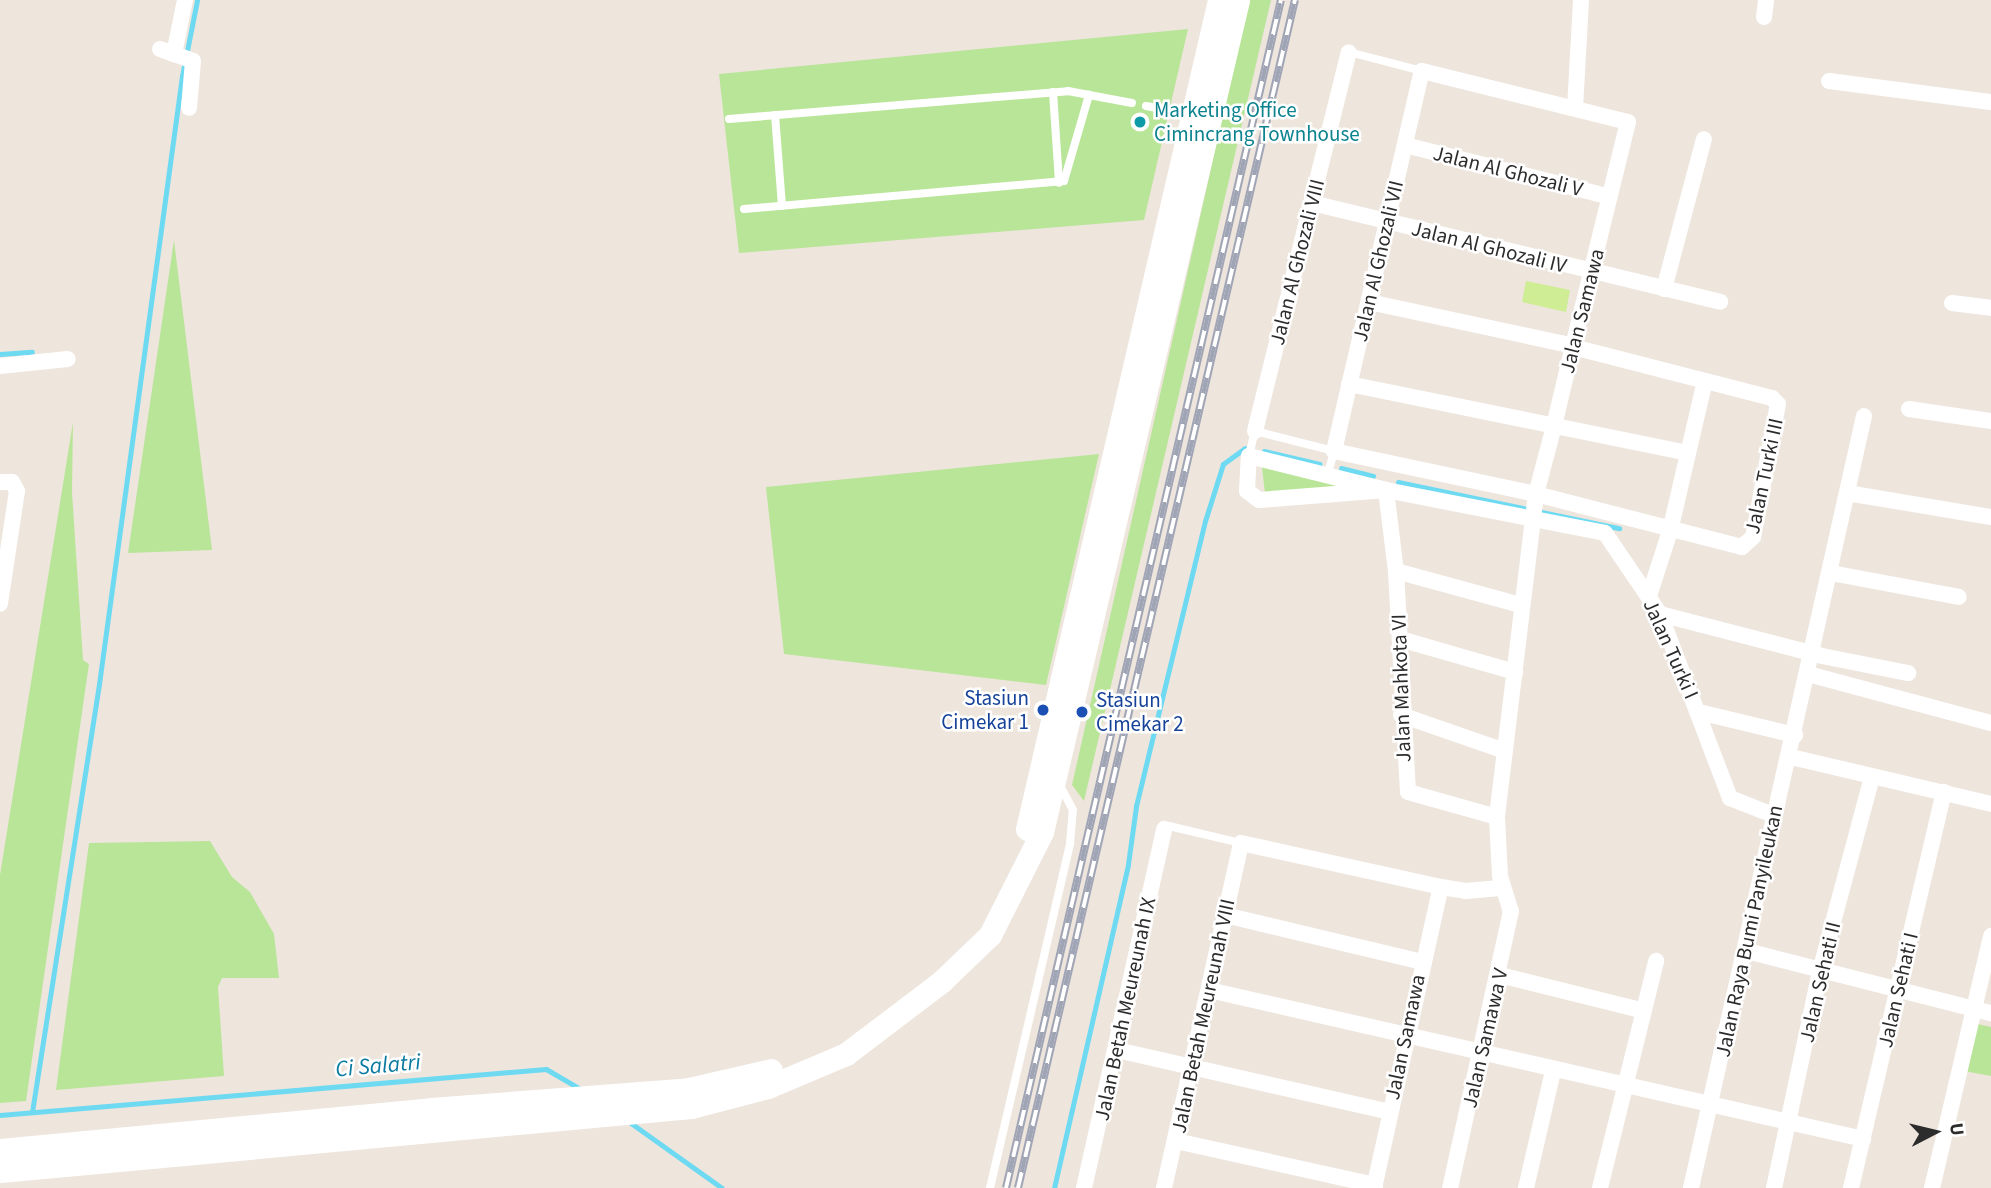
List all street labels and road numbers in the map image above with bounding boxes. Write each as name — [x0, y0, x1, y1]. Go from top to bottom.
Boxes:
street label: Jalan Al Ghozali V — [1431, 140, 1585, 202]
street label: Jalan Al Ghozali VIII — [1264, 176, 1330, 348]
street label: Jalan Al Ghozali VII — [1347, 178, 1409, 344]
street label: Jalan Al Ghozali IV — [1409, 216, 1569, 278]
street label: Jalan Samawa — [1554, 246, 1610, 376]
street label: Jalan Turki III — [1739, 416, 1789, 536]
street label: Jalan Turki I — [1638, 595, 1704, 703]
street label: Jalan Mahkota VI — [1386, 613, 1416, 763]
street label: Jalan Raya Bumi Panyileukan — [1710, 803, 1788, 1059]
street label: Jalan Betah Meureunah IX — [1089, 895, 1161, 1123]
street label: Jalan Betah Meureunah VIII — [1166, 897, 1240, 1135]
street label: Jalan Sehati II — [1794, 919, 1846, 1045]
street label: Jalan Sehati I — [1872, 930, 1924, 1050]
street label: Jalan Samawa V — [1457, 966, 1513, 1110]
street label: Jalan Samawa — [1379, 972, 1431, 1102]

